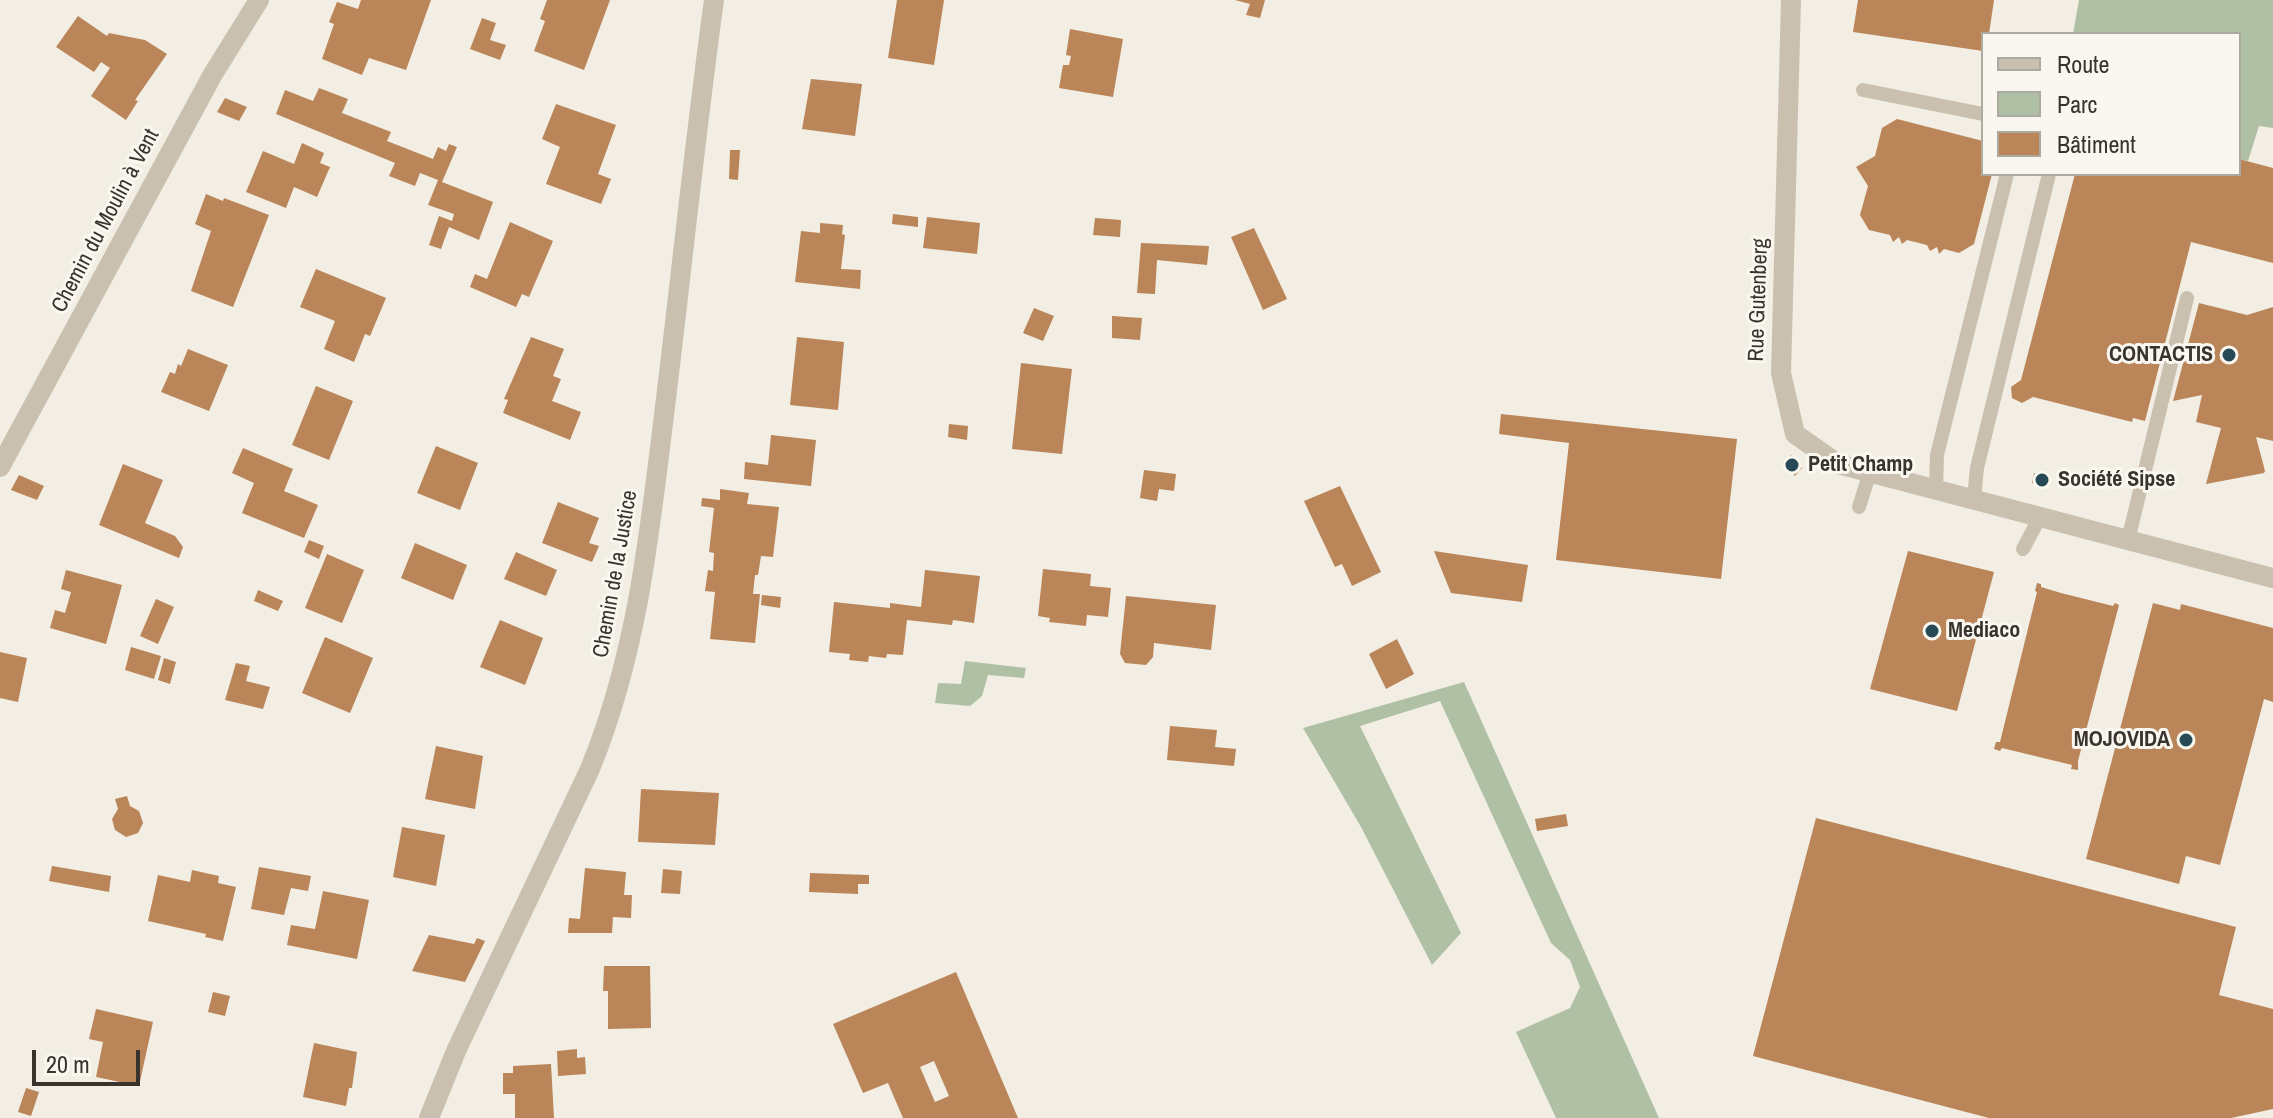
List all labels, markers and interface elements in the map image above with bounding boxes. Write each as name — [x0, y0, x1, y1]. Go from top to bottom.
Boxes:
legend — [1981, 32, 2241, 176]
text: Route — [2057, 48, 2110, 80]
text: Parc — [2057, 88, 2097, 120]
street label: Chemin du Moulin à Vent — [47, 125, 165, 317]
text: Bâtiment — [2057, 128, 2136, 160]
street label: Rue Gutenberg — [1744, 238, 1774, 362]
place label: CONTACTIS — [2109, 342, 2213, 368]
marker: CONTACTIS — [2220, 346, 2238, 364]
place label: Petit Champ — [1808, 452, 1913, 478]
marker: Petit Champ — [1783, 456, 1801, 474]
place label: Société Sipse — [2058, 467, 2175, 493]
marker: Société Sipse — [2033, 471, 2051, 489]
street label: Chemin de la Justice — [588, 488, 644, 660]
place label: Mediaco — [1948, 618, 2020, 644]
marker: Mediaco — [1923, 622, 1941, 640]
place label: MOJOVIDA — [2074, 727, 2170, 753]
marker: MOJOVIDA — [2177, 731, 2195, 749]
scale bar — [36, 1034, 144, 1084]
text: 20 m — [46, 1048, 90, 1080]

